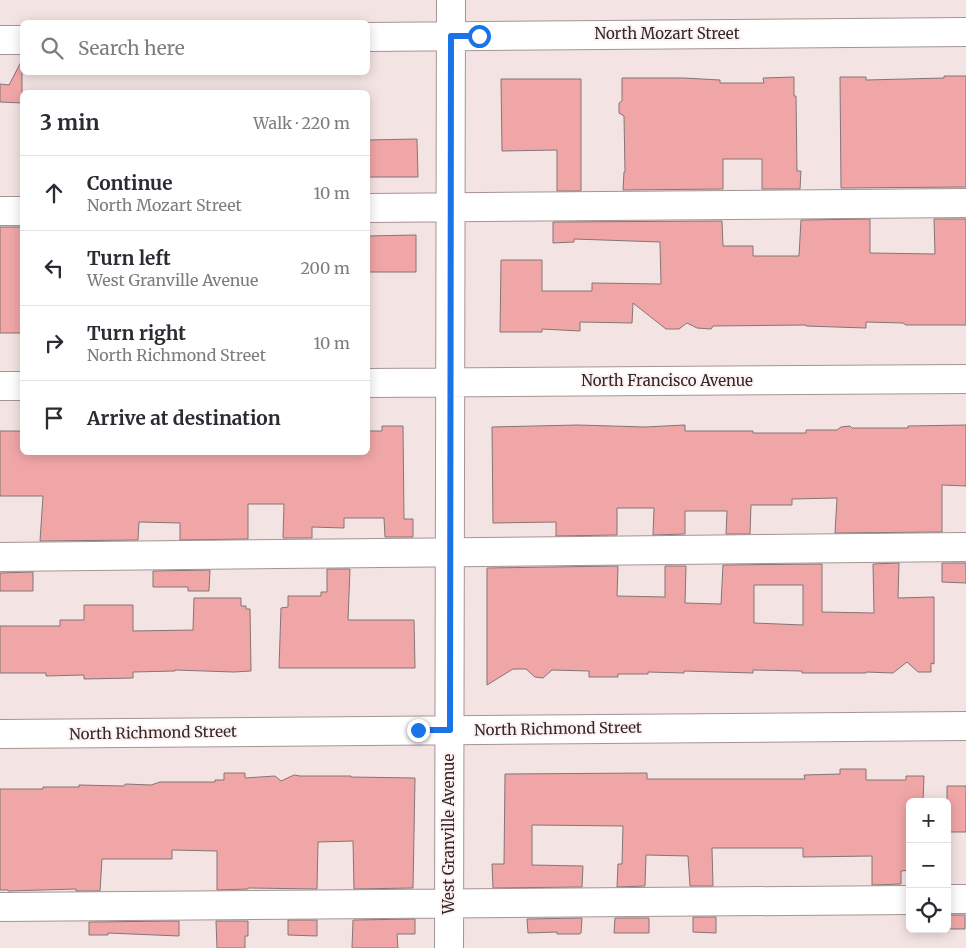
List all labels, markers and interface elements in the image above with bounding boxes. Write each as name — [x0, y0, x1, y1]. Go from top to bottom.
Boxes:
search box — [20, 20, 370, 75]
street label: North Mozart Street — [594, 24, 740, 43]
route start — [468, 25, 491, 48]
icon: search — [38, 34, 66, 62]
text: Search here — [78, 36, 185, 60]
text: 3 min — [40, 109, 99, 136]
text: Walk · 220 m — [253, 113, 350, 133]
text: Continue — [87, 171, 173, 195]
icon: ahead — [40, 179, 68, 207]
text: 10 m — [313, 183, 350, 203]
text: North Mozart Street — [87, 195, 242, 215]
text: Turn left — [87, 246, 171, 270]
icon: left — [40, 254, 68, 282]
text: 200 m — [300, 258, 350, 278]
text: West Granville Avenue — [87, 270, 258, 290]
text: Turn right — [87, 321, 186, 345]
icon: right — [40, 329, 68, 357]
text: 10 m — [313, 333, 350, 353]
text: North Richmond Street — [87, 345, 266, 365]
street label: North Francisco Avenue — [581, 371, 753, 390]
icon: arrive — [40, 404, 68, 432]
text: Arrive at destination — [87, 406, 281, 430]
street label: North Richmond Street — [474, 718, 642, 739]
route end — [407, 719, 430, 742]
street label: North Richmond Street — [69, 722, 237, 743]
street label: West Granville Avenue — [439, 754, 458, 915]
map controls — [906, 798, 951, 933]
button: + — [906, 798, 951, 843]
button: − — [906, 843, 951, 888]
button: locate — [906, 888, 951, 933]

